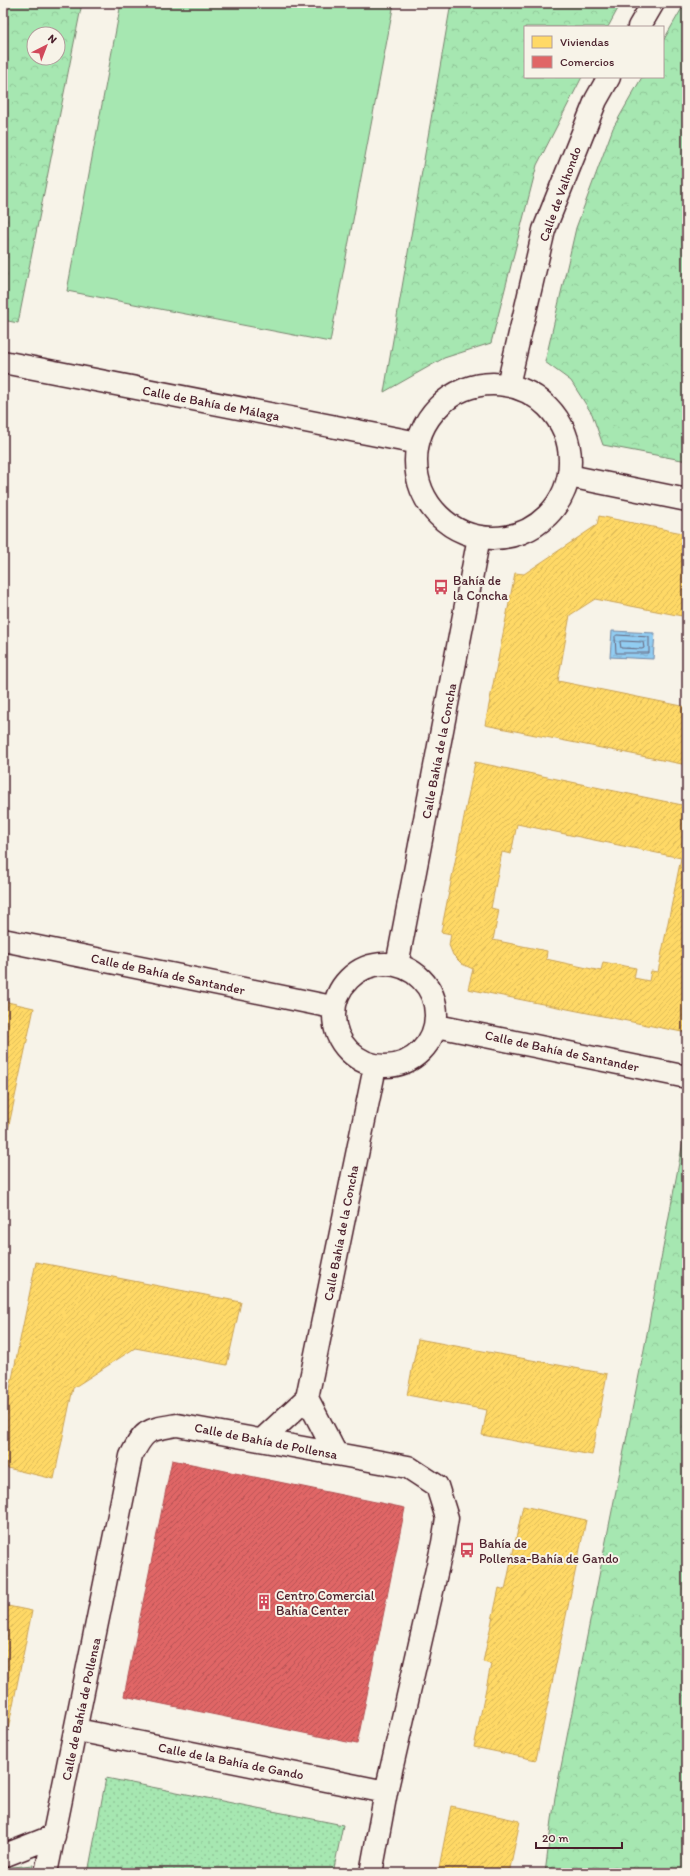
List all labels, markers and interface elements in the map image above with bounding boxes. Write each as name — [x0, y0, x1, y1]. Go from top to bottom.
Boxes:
north arrow — [26, 26, 66, 66]
legend — [524, 26, 664, 78]
text: N — [45, 32, 59, 46]
text: Viviendas — [560, 35, 609, 49]
text: Comercios — [560, 55, 614, 69]
street label: Calle de Valhondo — [536, 144, 584, 243]
street label: Calle de Bahía de Málaga — [141, 382, 281, 424]
place label: Bahía de la Concha — [453, 573, 508, 603]
bus stop icon: Bahía de la Concha — [432, 578, 450, 596]
street label: Calle Bahía de la Concha — [419, 681, 460, 820]
street label: Calle de Bahía de Santander — [90, 950, 247, 998]
street label: Calle de Bahía de Santander — [484, 1027, 641, 1075]
street label: Calle Bahía de la Concha — [321, 1163, 362, 1302]
street label: Calle de Bahía de Pollensa — [193, 1420, 339, 1462]
place label: Bahía de Pollensa-Bahía de Gando — [479, 1536, 619, 1566]
bus stop icon: Bahía de Pollensa-Bahía de Gando — [458, 1541, 476, 1559]
place label: Centro Comercial Bahía Center — [276, 1588, 375, 1618]
building icon: Centro Comercial Bahía Center — [255, 1593, 273, 1611]
street label: Calle de Bahía de Pollensa — [59, 1636, 104, 1782]
street label: Calle de la Bahía de Gando — [157, 1740, 306, 1783]
scale bar — [536, 1824, 622, 1850]
text: 20 m — [542, 1831, 569, 1845]

